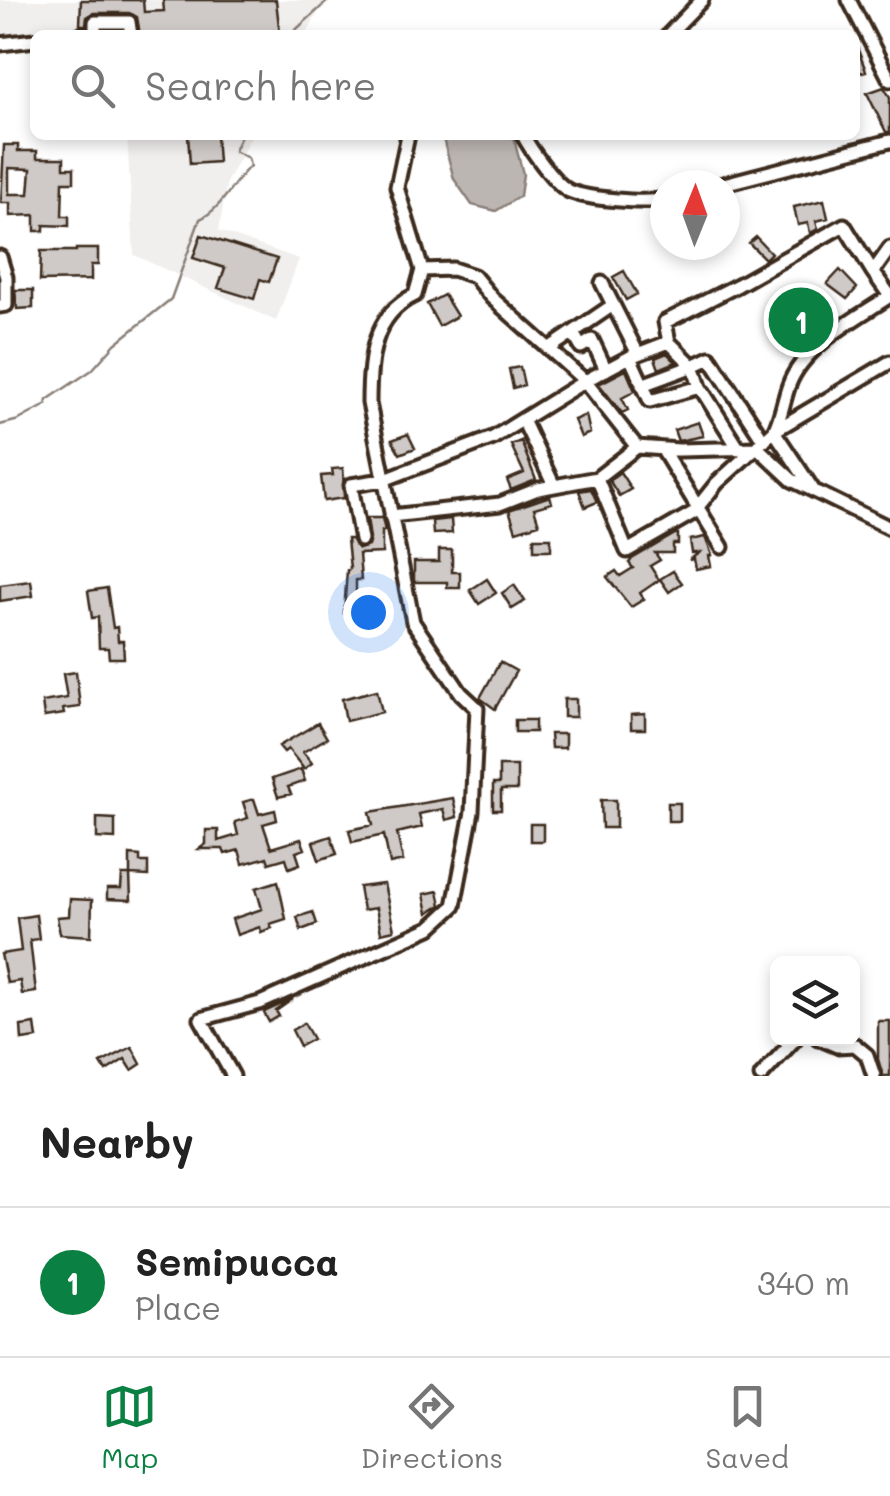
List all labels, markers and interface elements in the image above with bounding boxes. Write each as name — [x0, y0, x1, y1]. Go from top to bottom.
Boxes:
search box — [30, 30, 860, 140]
icon: search — [65, 58, 120, 113]
text: Search here — [145, 60, 376, 110]
north arrow — [650, 170, 740, 260]
pin: 1 — [768, 282, 834, 358]
your location — [343, 587, 394, 638]
map controls — [770, 956, 860, 1046]
button: layers — [770, 956, 860, 1046]
text: Nearby — [40, 1114, 194, 1169]
text: Semipucca — [135, 1236, 339, 1286]
text: 1 — [65, 1261, 80, 1303]
text: 340 m — [757, 1261, 850, 1303]
text: Place — [135, 1286, 221, 1328]
tab: Map — [101, 1379, 158, 1475]
tab: Directions — [361, 1379, 503, 1475]
tab: Saved — [706, 1379, 789, 1475]

